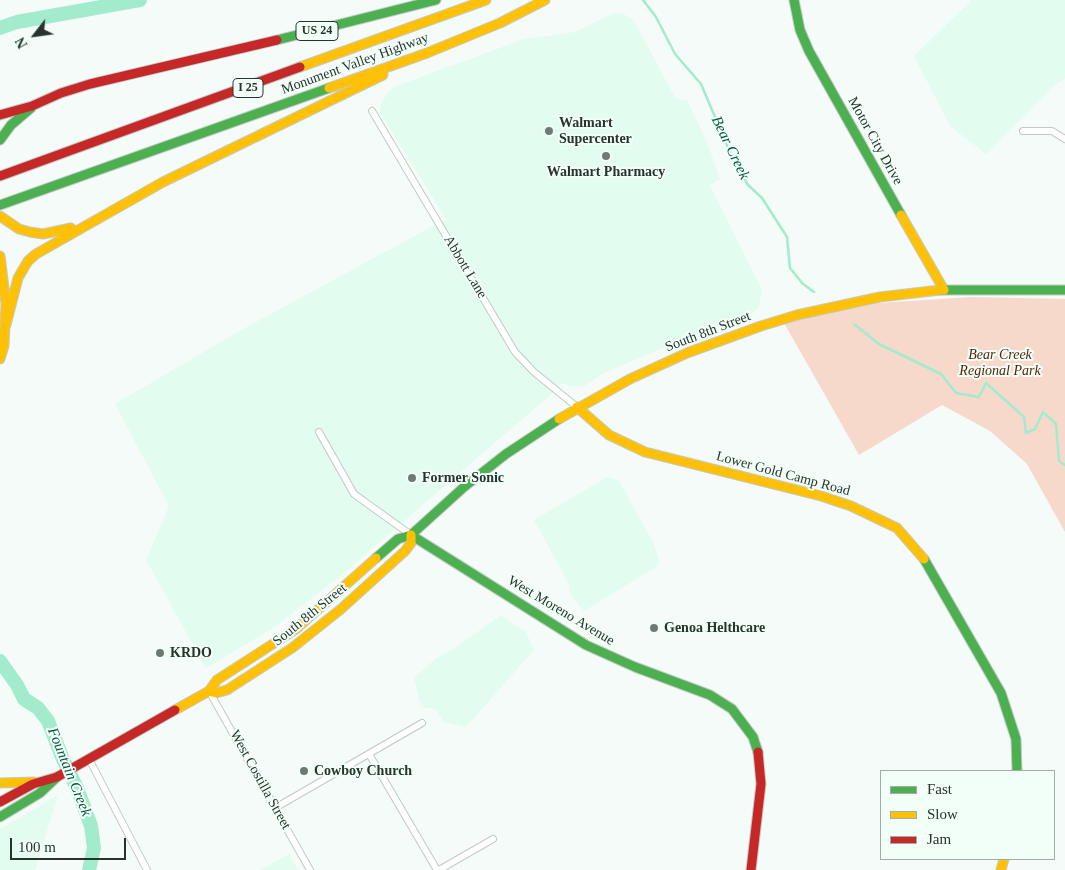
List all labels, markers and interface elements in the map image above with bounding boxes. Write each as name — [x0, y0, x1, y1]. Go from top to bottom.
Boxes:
north arrow — [10, 10, 60, 60]
road number: US 24 — [296, 22, 338, 40]
street label: Monument Valley Highway — [279, 30, 431, 98]
text: N — [13, 35, 31, 51]
road number: I 25 — [233, 78, 263, 98]
street label: Motor City Drive — [844, 94, 906, 188]
water label: Bear Creek — [707, 113, 753, 183]
place label: Walmart Supercenter — [559, 115, 632, 148]
marker: Walmart Supercenter — [543, 125, 555, 137]
marker: Walmart Pharmacy — [600, 150, 612, 162]
place label: Walmart Pharmacy — [547, 164, 665, 180]
street label: Abbott Lane — [440, 233, 490, 301]
street label: South 8th Street — [663, 308, 753, 356]
park label: Bear Creek Regional Park — [959, 347, 1041, 380]
street label: Lower Gold Camp Road — [714, 448, 852, 500]
place label: Former Sonic — [422, 470, 504, 486]
marker: Former Sonic — [406, 472, 418, 484]
street label: West Moreno Avenue — [505, 573, 617, 649]
street label: South 8th Street — [270, 580, 350, 650]
place label: Genoa Helthcare — [664, 620, 765, 636]
marker: Genoa Helthcare — [648, 622, 660, 634]
place label: KRDO — [170, 645, 212, 661]
marker: KRDO — [154, 647, 166, 659]
water label: Fountain Creek — [43, 725, 95, 819]
street label: West Costilla Street — [226, 727, 294, 833]
place label: Cowboy Church — [314, 763, 412, 779]
marker: Cowboy Church — [298, 765, 310, 777]
legend — [880, 770, 1055, 860]
text: Fast — [927, 781, 952, 797]
text: Slow — [927, 806, 958, 822]
scale bar — [12, 828, 129, 860]
text: Jam — [927, 831, 951, 847]
text: 100 m — [18, 839, 56, 855]

